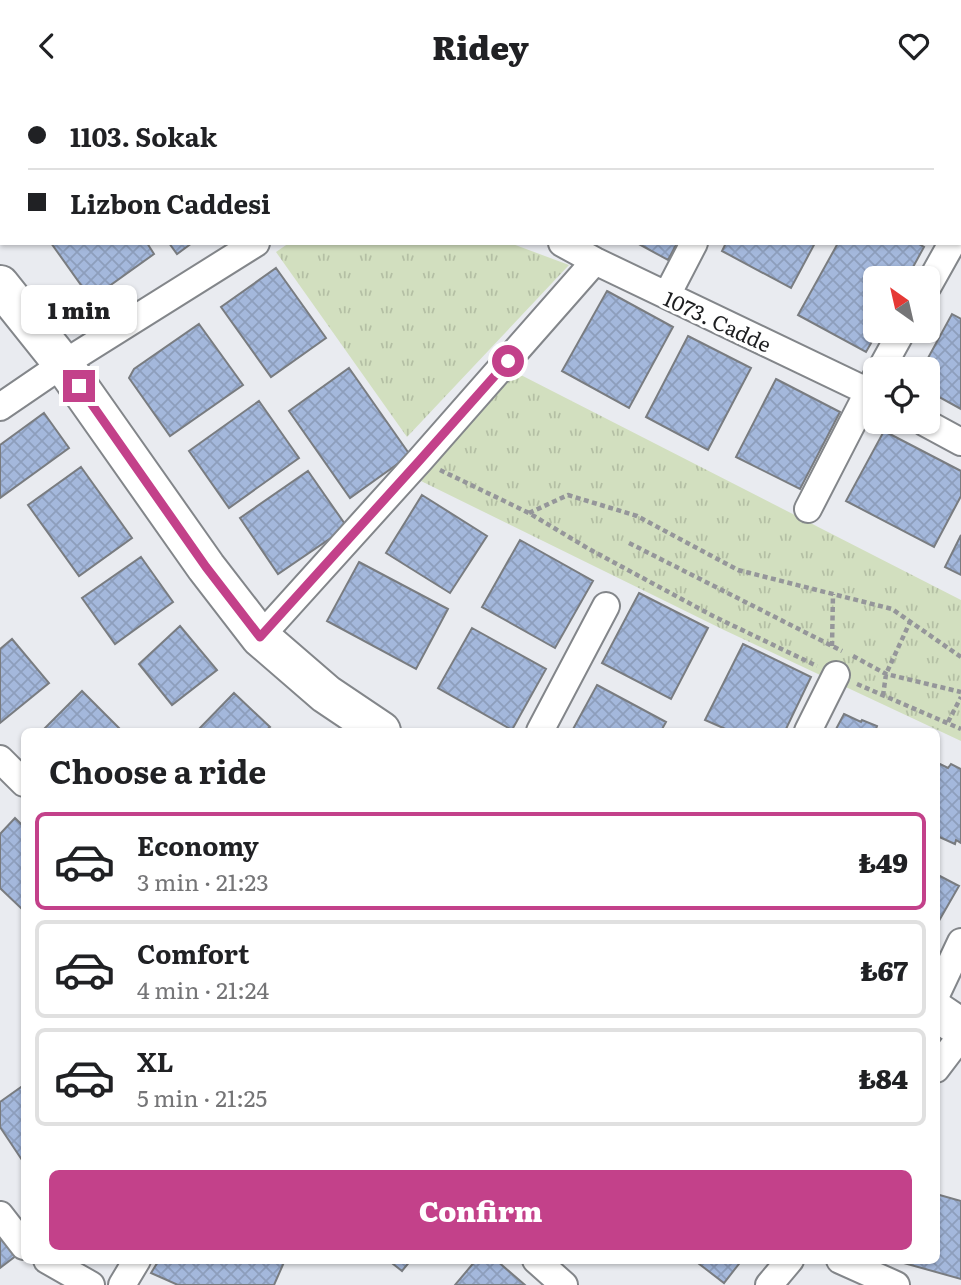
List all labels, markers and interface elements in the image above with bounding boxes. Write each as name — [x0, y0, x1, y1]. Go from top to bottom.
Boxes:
text: Ridey — [432, 22, 529, 70]
icon: back — [28, 27, 66, 65]
icon: heart — [895, 27, 933, 65]
text: 1103. Sokak — [70, 116, 217, 155]
text: Lizbon Caddesi — [70, 183, 270, 222]
north arrow — [863, 266, 940, 343]
map controls — [863, 266, 940, 434]
street label: 1073. Cadde — [659, 282, 777, 359]
callout: 1 min — [21, 285, 137, 334]
text: 1 min — [48, 292, 110, 326]
route start — [492, 345, 524, 377]
button: locate — [863, 357, 940, 434]
route end — [63, 370, 95, 402]
text: Choose a ride — [49, 746, 266, 794]
text: Economy — [137, 825, 259, 864]
icon: car — [53, 830, 116, 893]
text: ₺49 — [859, 842, 908, 881]
text: 3 min · 21:23 — [137, 864, 269, 898]
text: Comfort — [137, 933, 249, 972]
icon: car — [53, 938, 116, 1001]
text: ₺67 — [860, 950, 908, 989]
text: 4 min · 21:24 — [137, 972, 269, 1006]
text: XL — [137, 1041, 174, 1080]
icon: car — [53, 1046, 116, 1109]
text: ₺84 — [858, 1058, 908, 1097]
text: 5 min · 21:25 — [137, 1080, 267, 1114]
button: Confirm — [49, 1170, 912, 1250]

